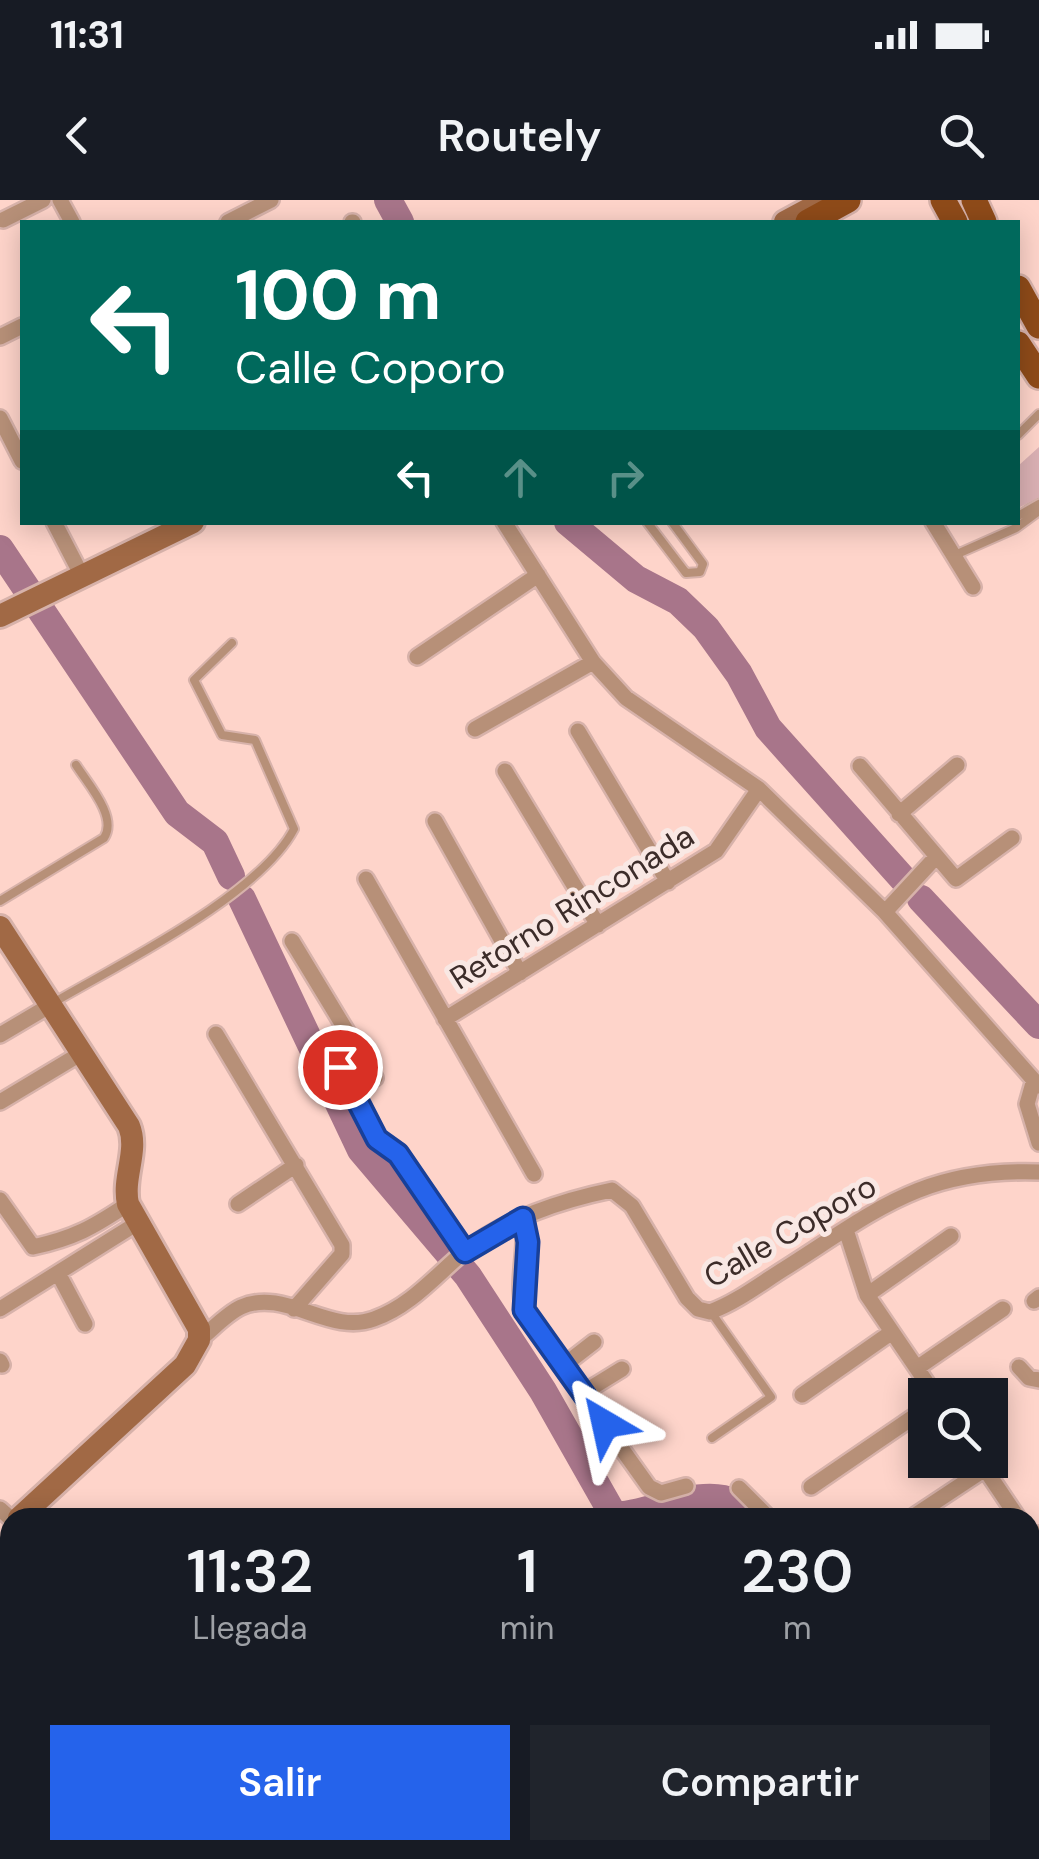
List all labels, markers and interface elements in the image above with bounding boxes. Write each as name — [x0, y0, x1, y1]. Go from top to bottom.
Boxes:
text: 11:31 — [50, 10, 124, 60]
text: Routely — [438, 106, 601, 165]
icon: back — [50, 108, 105, 163]
icon: search — [934, 108, 989, 163]
text: 100 m — [235, 250, 441, 341]
icon: left — [70, 260, 200, 390]
text: Calle Coporo — [235, 338, 506, 397]
icon: left — [388, 450, 443, 505]
icon: ahead — [493, 450, 548, 505]
icon: right — [598, 450, 653, 505]
street label: Retorno Rinconada — [442, 815, 702, 999]
pin — [298, 1025, 383, 1110]
icon: arrive — [313, 1040, 368, 1095]
street label: Calle Coporo — [696, 1165, 884, 1297]
position arrow — [553, 1372, 657, 1476]
map controls — [908, 1378, 1008, 1478]
button: search — [908, 1378, 1008, 1478]
text: 11:32 — [187, 1532, 313, 1611]
text: 1 — [517, 1532, 538, 1611]
text: 230 — [741, 1532, 853, 1611]
text: Llegada — [193, 1607, 307, 1649]
text: min — [500, 1607, 554, 1649]
text: m — [783, 1607, 811, 1649]
button: Salir — [50, 1725, 510, 1840]
button: Compartir — [530, 1725, 990, 1840]

